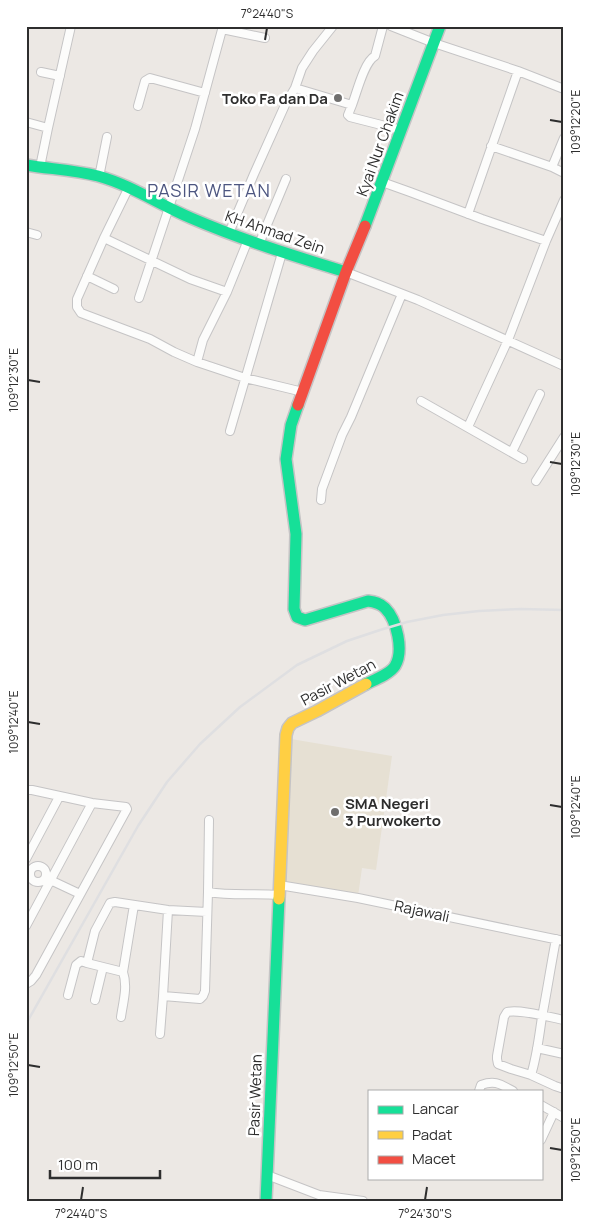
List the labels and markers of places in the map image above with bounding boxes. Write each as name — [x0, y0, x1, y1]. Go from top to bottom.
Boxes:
place label: Toko Fa dan Da — [222, 88, 328, 109]
marker: Toko Fa dan Da — [332, 92, 344, 104]
place label: SMA Negeri 3 Purwokerto — [345, 793, 441, 831]
marker: SMA Negeri 3 Purwokerto — [329, 806, 341, 818]

